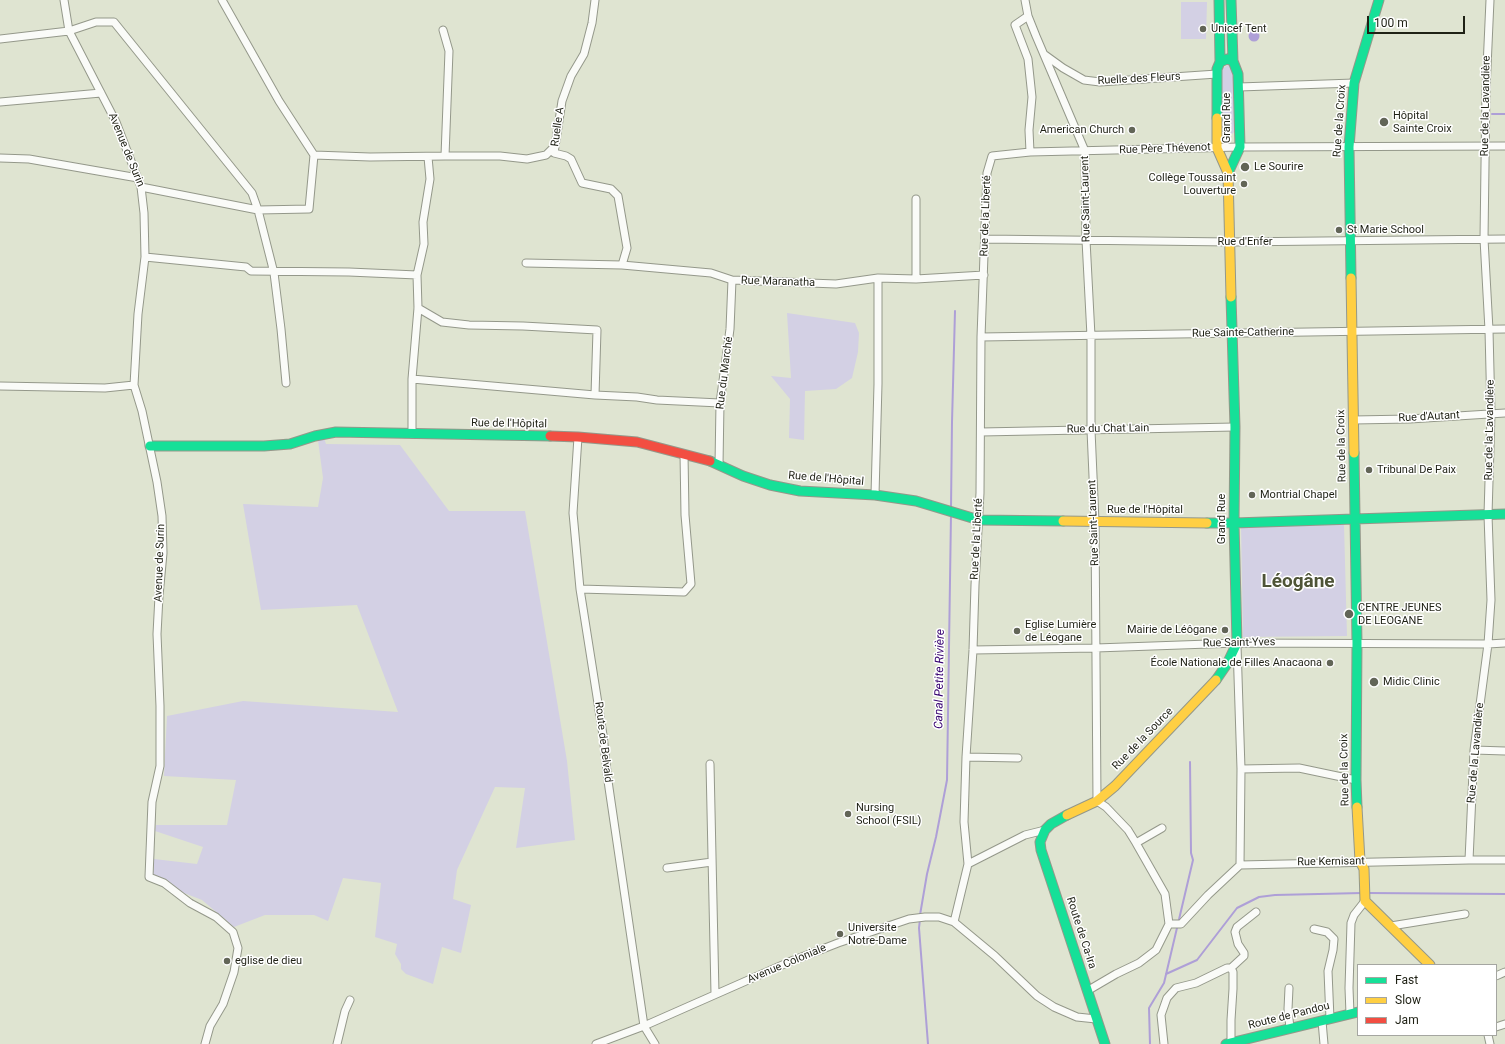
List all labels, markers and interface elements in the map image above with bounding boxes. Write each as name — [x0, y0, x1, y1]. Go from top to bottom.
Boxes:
scale bar — [1369, 8, 1467, 34]
text: 100 m — [1374, 16, 1408, 30]
place label: Unicef Tent — [1211, 22, 1267, 36]
marker: Unicef Tent — [1198, 24, 1208, 34]
street label: Rue de la Lavandière — [1479, 55, 1493, 157]
street label: Ruelle des Fleurs — [1097, 70, 1181, 88]
street label: Rue de la Croix — [1331, 84, 1349, 158]
street label: Grand Rue — [1220, 93, 1234, 143]
street label: Ruelle A — [549, 106, 567, 148]
place label: Hôpital Sainte Croix — [1393, 109, 1452, 135]
street label: Avenue de Surin — [105, 111, 147, 189]
marker: Hôpital Sainte Croix — [1378, 116, 1390, 128]
place label: American Church — [1040, 123, 1124, 137]
marker: American Church — [1127, 125, 1137, 135]
street label: Rue Père Thévenot — [1119, 141, 1211, 157]
street label: Rue Saint-Laurent — [1079, 156, 1093, 242]
place label: Le Sourire — [1254, 160, 1303, 174]
marker: Le Sourire — [1239, 161, 1251, 173]
place label: Collège Toussaint Louverture — [1149, 171, 1236, 197]
street label: Rue de la Liberté — [978, 175, 994, 257]
marker: Collège Toussaint Louverture — [1239, 179, 1249, 189]
place label: St Marie School — [1347, 223, 1424, 237]
marker: St Marie School — [1334, 225, 1344, 235]
street label: Rue d'Enfer — [1217, 235, 1273, 249]
street label: Rue Maranatha — [741, 274, 815, 290]
street label: Rue Sainte-Catherine — [1192, 326, 1294, 340]
street label: Rue du Marché — [714, 336, 736, 410]
street label: Rue de la Lavandière — [1483, 379, 1497, 481]
street label: Rue d'Autant — [1398, 409, 1460, 425]
street label: Rue de la Croix — [1335, 410, 1349, 482]
street label: Rue de l'Hôpital — [471, 417, 547, 431]
street label: Rue du Chat Lain — [1067, 422, 1149, 436]
place label: Tribunal De Paix — [1377, 463, 1456, 477]
marker: Tribunal De Paix — [1364, 465, 1374, 475]
street label: Rue de l'Hôpital — [788, 469, 864, 489]
street label: Rue Saint-Laurent — [1086, 480, 1102, 566]
place label: Montrial Chapel — [1260, 488, 1337, 502]
marker: Montrial Chapel — [1247, 490, 1257, 500]
street label: Grand Rue — [1215, 494, 1229, 544]
street label: Rue de la Liberté — [968, 498, 986, 580]
street label: Rue de l'Hôpital — [1107, 503, 1183, 517]
street label: Avenue de Surin — [152, 524, 168, 602]
district label: Léogâne — [1261, 571, 1335, 593]
place label: CENTRE JEUNES DE LEOGANE — [1358, 601, 1442, 627]
marker: CENTRE JEUNES DE LEOGANE — [1343, 608, 1355, 620]
place label: Eglise Lumière de Léogane — [1025, 618, 1096, 644]
place label: Mairie de Léôgane — [1127, 623, 1217, 637]
marker: Mairie de Léôgane — [1220, 625, 1230, 635]
marker: Eglise Lumière de Léogane — [1012, 626, 1022, 636]
water label: Canal Petite Rivière — [932, 629, 948, 729]
street label: Rue Saint-Yves — [1203, 636, 1275, 650]
place label: École Nationale de Filles Anacaona — [1150, 656, 1322, 670]
marker: École Nationale de Filles Anacaona — [1325, 658, 1335, 668]
place label: Midic Clinic — [1383, 675, 1440, 689]
marker: Midic Clinic — [1368, 676, 1380, 688]
street label: Route de Belvald — [591, 701, 615, 783]
street label: Rue de la Lavandière — [1465, 702, 1487, 804]
street label: Rue de la Source — [1110, 705, 1176, 773]
street label: Rue de la Croix — [1338, 734, 1352, 806]
place label: Nursing School (FSIL) — [856, 801, 921, 827]
marker: Nursing School (FSIL) — [843, 809, 853, 819]
street label: Rue Kernisant — [1297, 855, 1365, 869]
street label: Route de Ca-Ira — [1063, 895, 1099, 971]
place label: Universite Notre-Dame — [848, 921, 907, 947]
marker: Universite Notre-Dame — [835, 929, 845, 939]
street label: Avenue Coloniale — [746, 941, 828, 987]
place label: eglise de dieu — [235, 954, 302, 968]
marker: eglise de dieu — [222, 956, 232, 966]
legend — [1357, 964, 1497, 1036]
text: Fast — [1395, 973, 1418, 987]
text: Slow — [1395, 993, 1421, 1007]
street label: Route de Pandou — [1247, 999, 1331, 1033]
text: Jam — [1395, 1013, 1419, 1027]

